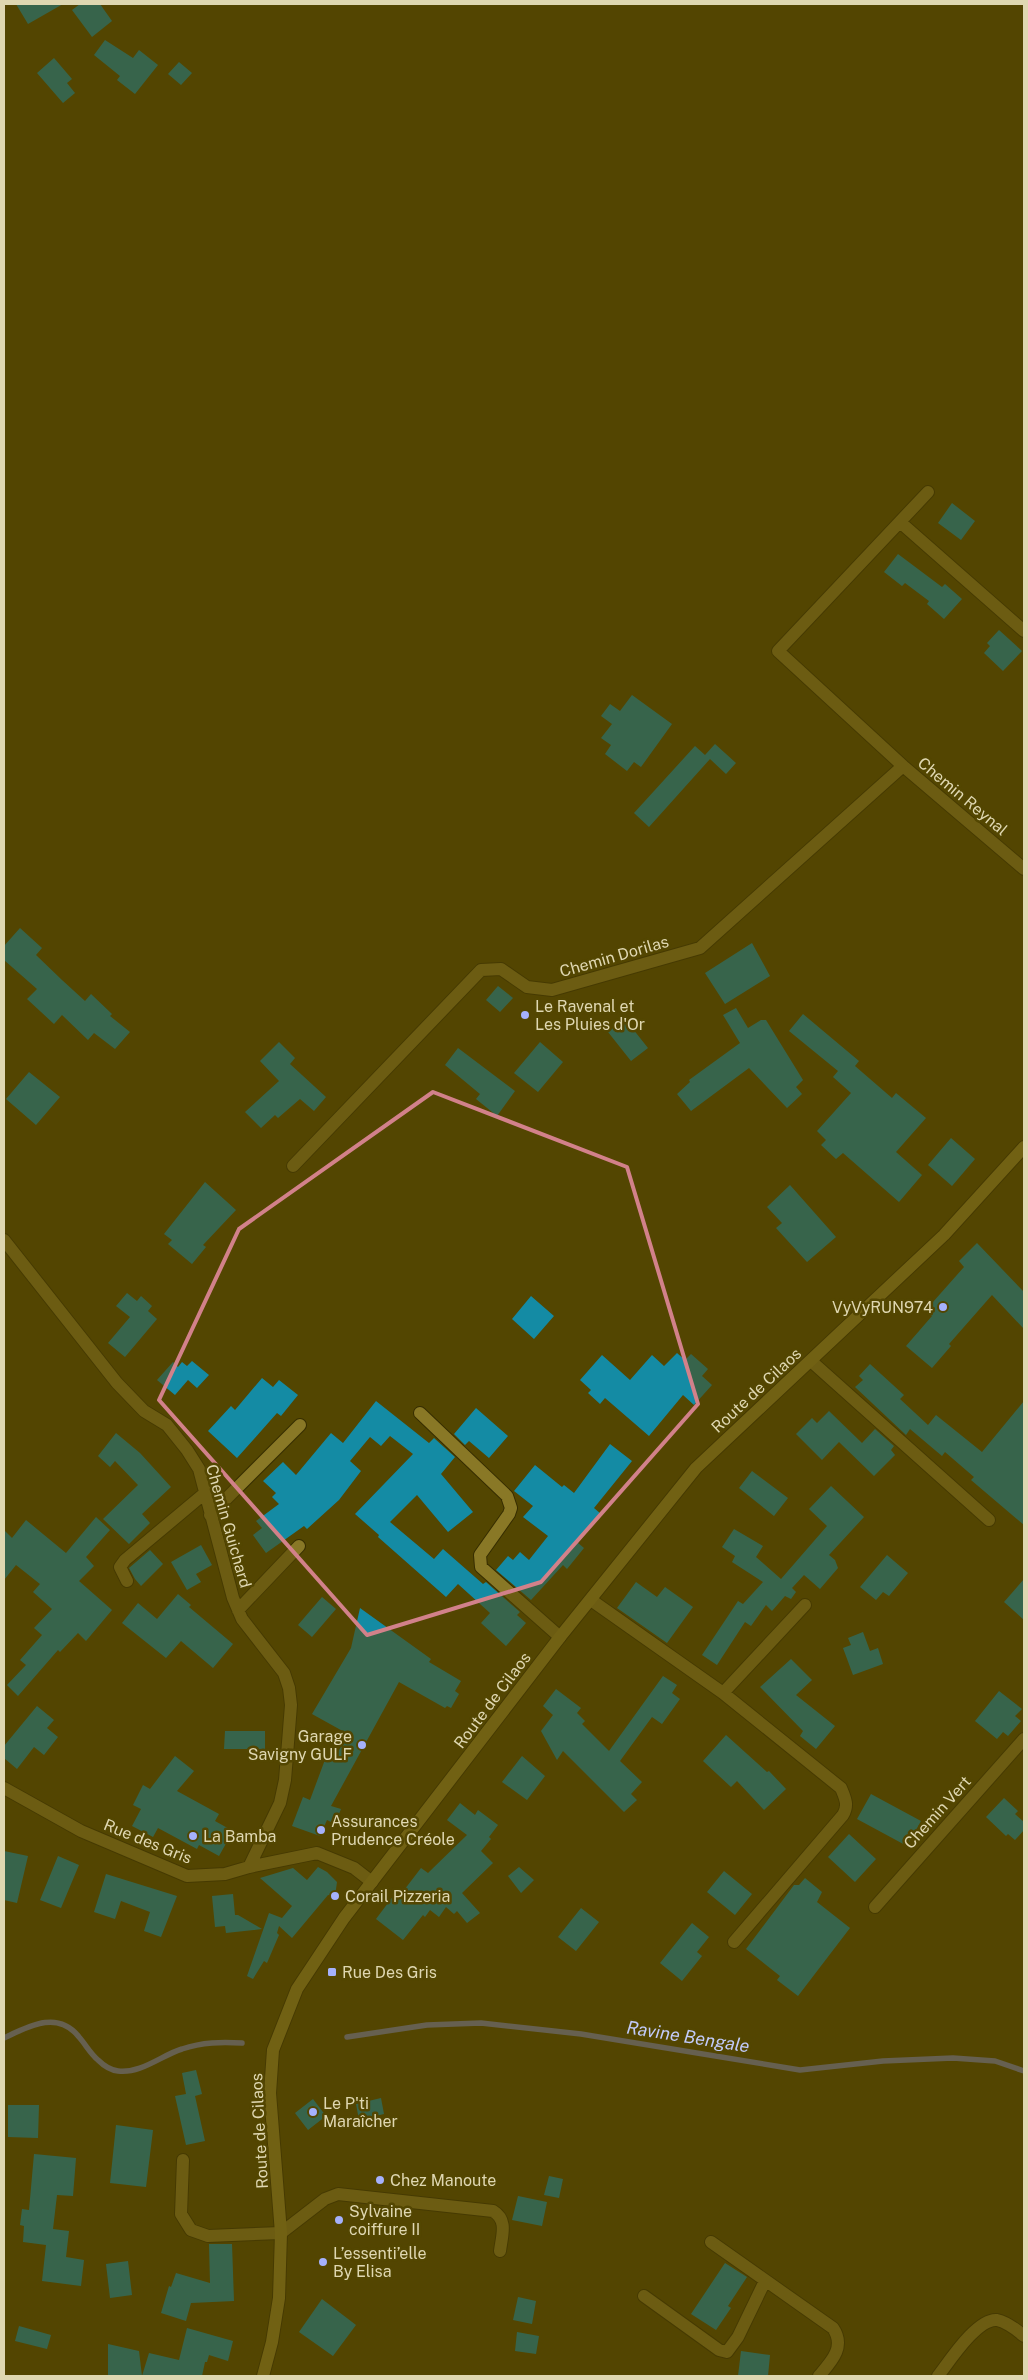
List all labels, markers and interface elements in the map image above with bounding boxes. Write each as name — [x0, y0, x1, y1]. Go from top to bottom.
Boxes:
street label: Chemin Reynal — [914, 753, 1012, 840]
street label: Chemin Dorilas — [557, 932, 671, 981]
place label: Le Ravenal et Les Pluies d'Or — [535, 997, 645, 1034]
marker: Le Ravenal et Les Pluies d'Or — [519, 1009, 531, 1021]
place label: VyVyRUN974 — [832, 1298, 933, 1317]
marker: VyVyRUN974 — [937, 1301, 949, 1313]
street label: Route de Cilaos — [708, 1344, 805, 1437]
street label: Chemin Guichard — [202, 1462, 255, 1590]
street label: Route de Cilaos — [450, 1648, 535, 1752]
place label: Garage Savigny GULF — [248, 1727, 352, 1764]
marker: Garage Savigny GULF — [356, 1739, 368, 1751]
street label: Chemin Vert — [900, 1772, 975, 1853]
place label: Assurances Prudence Créole — [331, 1812, 455, 1849]
street label: Rue des Gris — [101, 1815, 195, 1868]
marker: Assurances Prudence Créole — [315, 1824, 327, 1836]
place label: La Bamba — [203, 1827, 276, 1846]
marker: La Bamba — [187, 1830, 199, 1842]
place label: Corail Pizzeria — [345, 1887, 450, 1906]
marker: Corail Pizzeria — [329, 1890, 341, 1902]
place label: Rue Des Gris — [342, 1963, 437, 1982]
marker: Rue Des Gris — [326, 1966, 338, 1978]
water label: Ravine Bengale — [625, 2016, 751, 2057]
street label: Route de Cilaos — [247, 2073, 272, 2189]
place label: Le P'ti Maraîcher — [323, 2094, 398, 2131]
marker: Le P'ti Maraîcher — [307, 2106, 319, 2118]
place label: Chez Manoute — [390, 2171, 496, 2190]
marker: Chez Manoute — [374, 2174, 386, 2186]
place label: Sylvaine coiffure II — [349, 2202, 420, 2239]
marker: Sylvaine coiffure II — [333, 2214, 345, 2226]
place label: L’essenti’elle By Elisa — [333, 2244, 427, 2281]
marker: L’essenti’elle By Elisa — [317, 2256, 329, 2268]

